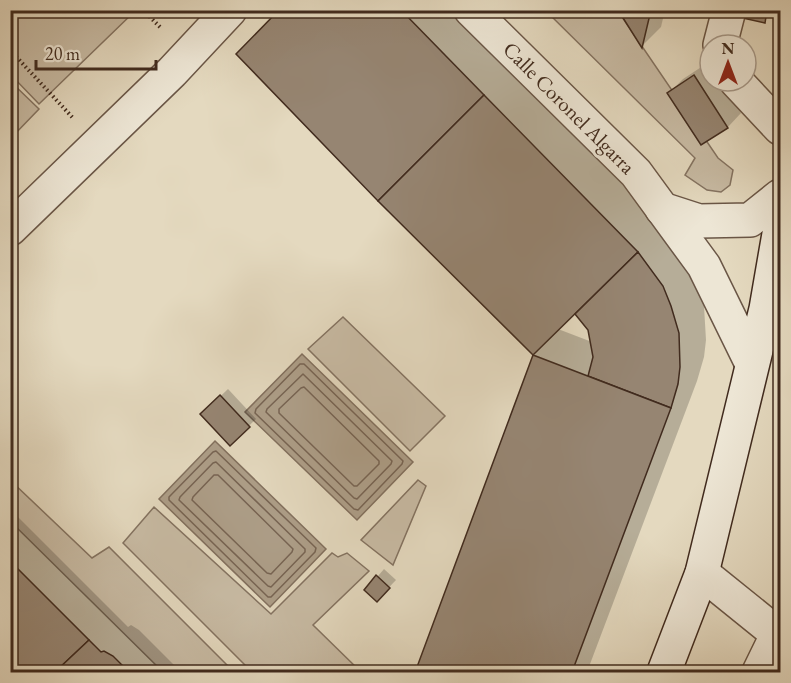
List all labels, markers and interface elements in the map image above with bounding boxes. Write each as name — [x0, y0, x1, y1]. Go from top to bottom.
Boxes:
scale bar — [36, 33, 156, 71]
north arrow — [698, 33, 758, 93]
street label: Calle Coronel Algarra — [497, 36, 642, 180]
text: N — [722, 38, 735, 59]
text: 20 m — [45, 42, 80, 65]

